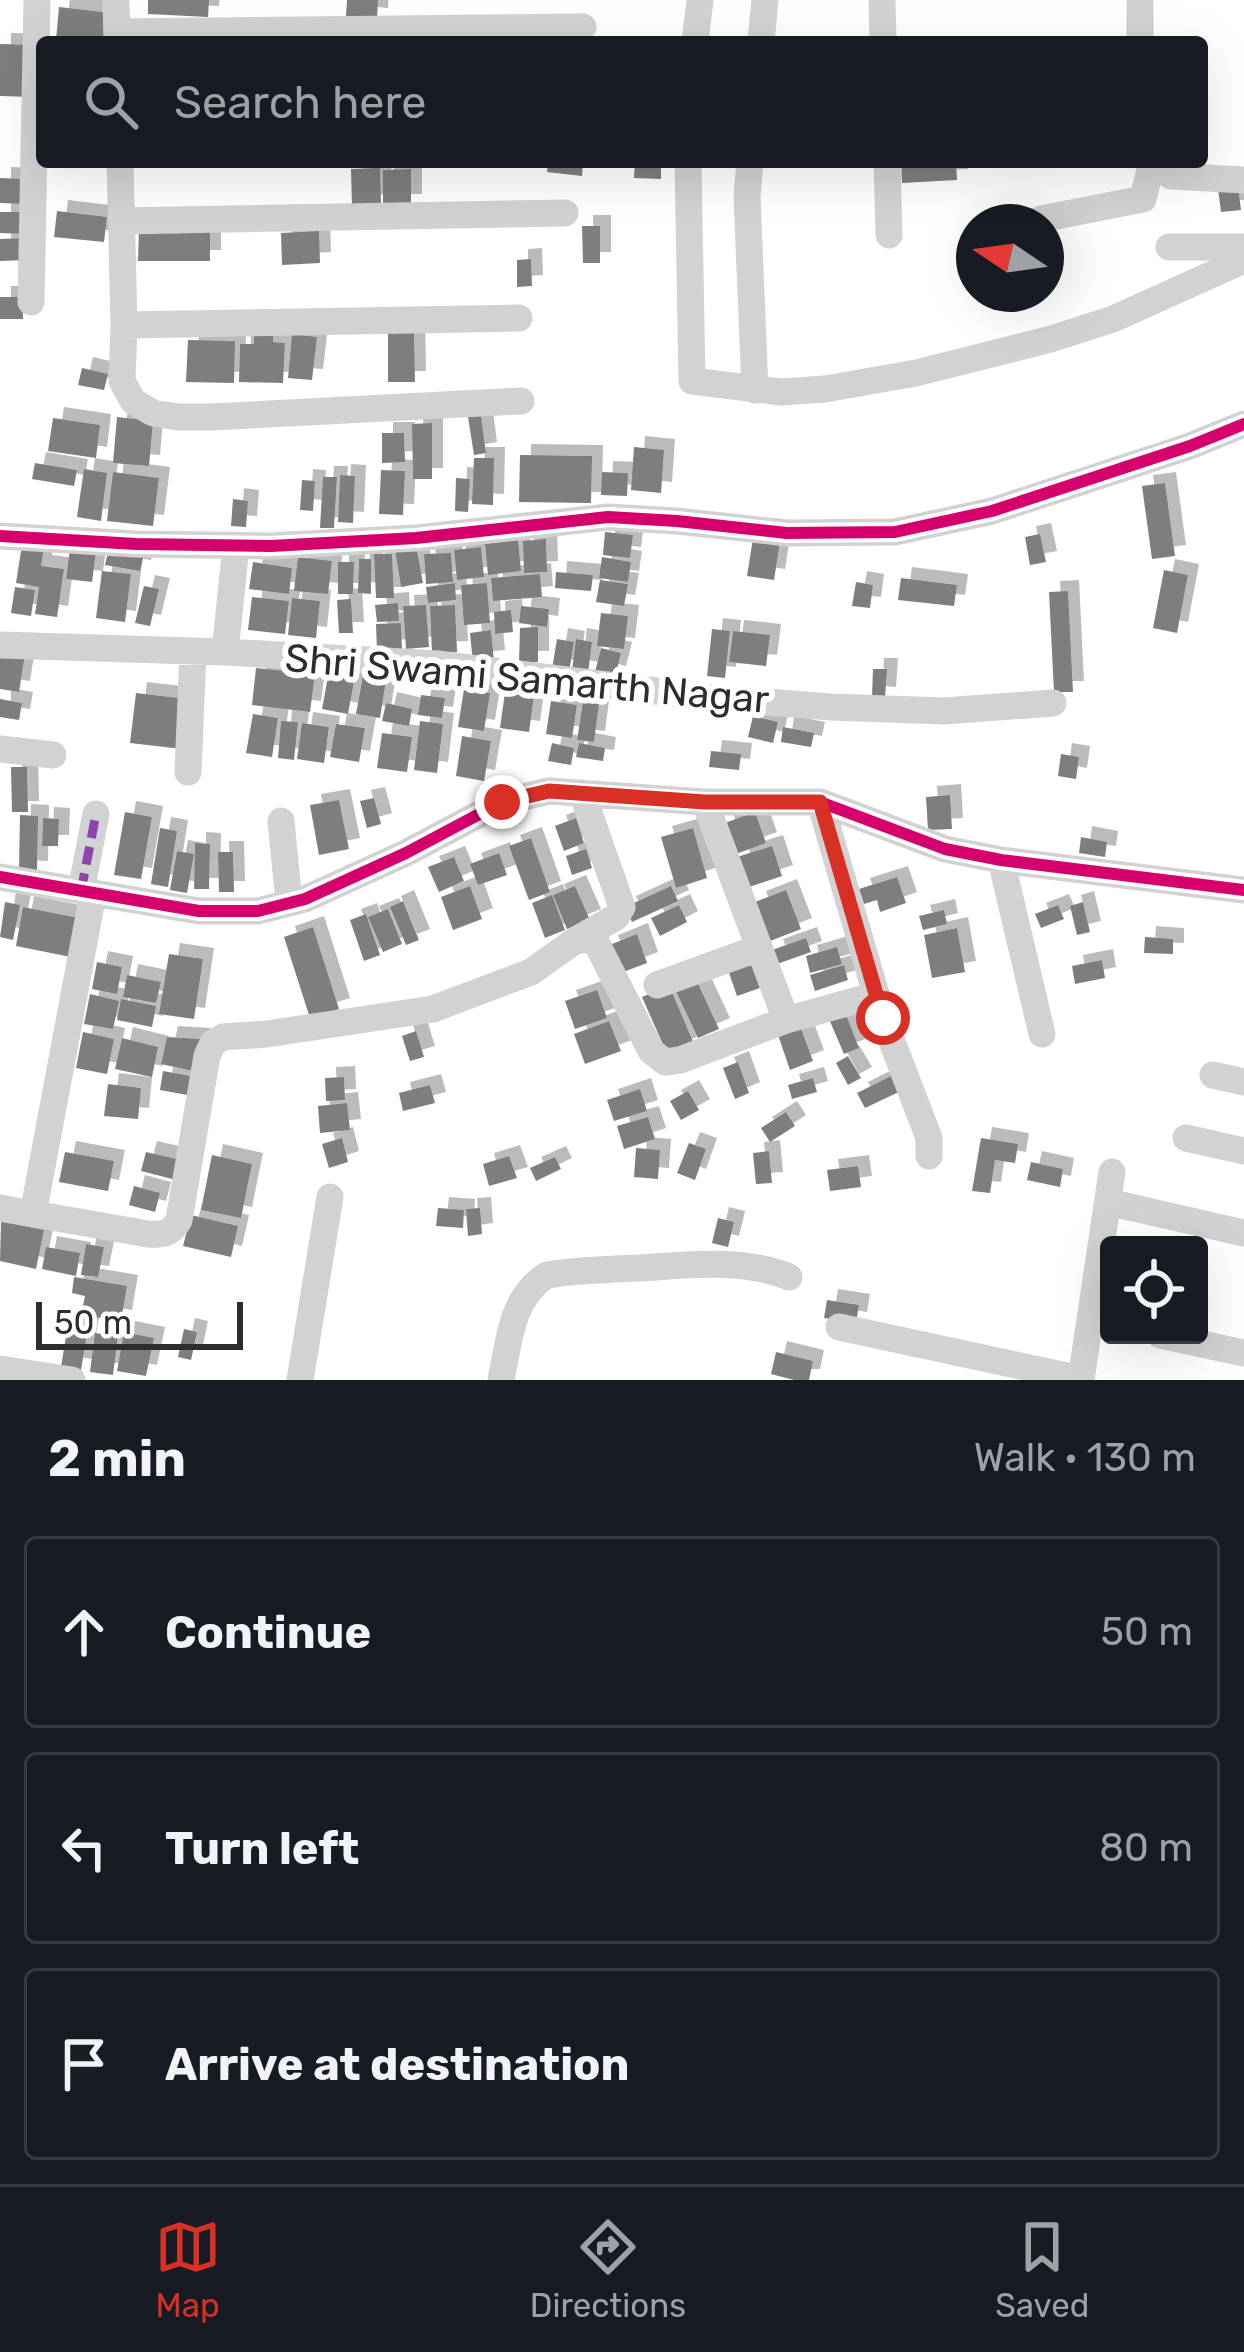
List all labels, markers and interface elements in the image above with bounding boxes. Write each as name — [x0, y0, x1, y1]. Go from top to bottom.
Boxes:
search box — [36, 36, 1208, 168]
icon: search — [78, 69, 144, 135]
text: Search here — [174, 76, 426, 129]
north arrow — [956, 204, 1064, 312]
street label: Shri Swami Samarth Nagar — [283, 635, 771, 723]
route end — [475, 775, 529, 829]
route start — [856, 991, 910, 1045]
map controls — [1100, 1236, 1208, 1344]
button: locate — [1100, 1236, 1208, 1344]
scale bar — [36, 1296, 243, 1349]
text: 50 m — [54, 1303, 132, 1342]
text: 2 min — [48, 1428, 186, 1489]
text: Walk · 130 m — [974, 1435, 1196, 1481]
icon: ahead — [51, 1599, 117, 1665]
text: Continue — [165, 1606, 371, 1659]
text: 50 m — [1101, 1609, 1193, 1655]
icon: left — [51, 1815, 117, 1881]
text: Turn left — [165, 1822, 359, 1875]
text: 80 m — [1099, 1825, 1193, 1871]
icon: arrive — [51, 2031, 117, 2097]
text: Arrive at destination — [165, 2038, 630, 2091]
tab: Map — [155, 2214, 221, 2325]
tab: Directions — [530, 2214, 686, 2325]
tab: Saved — [995, 2214, 1089, 2325]

